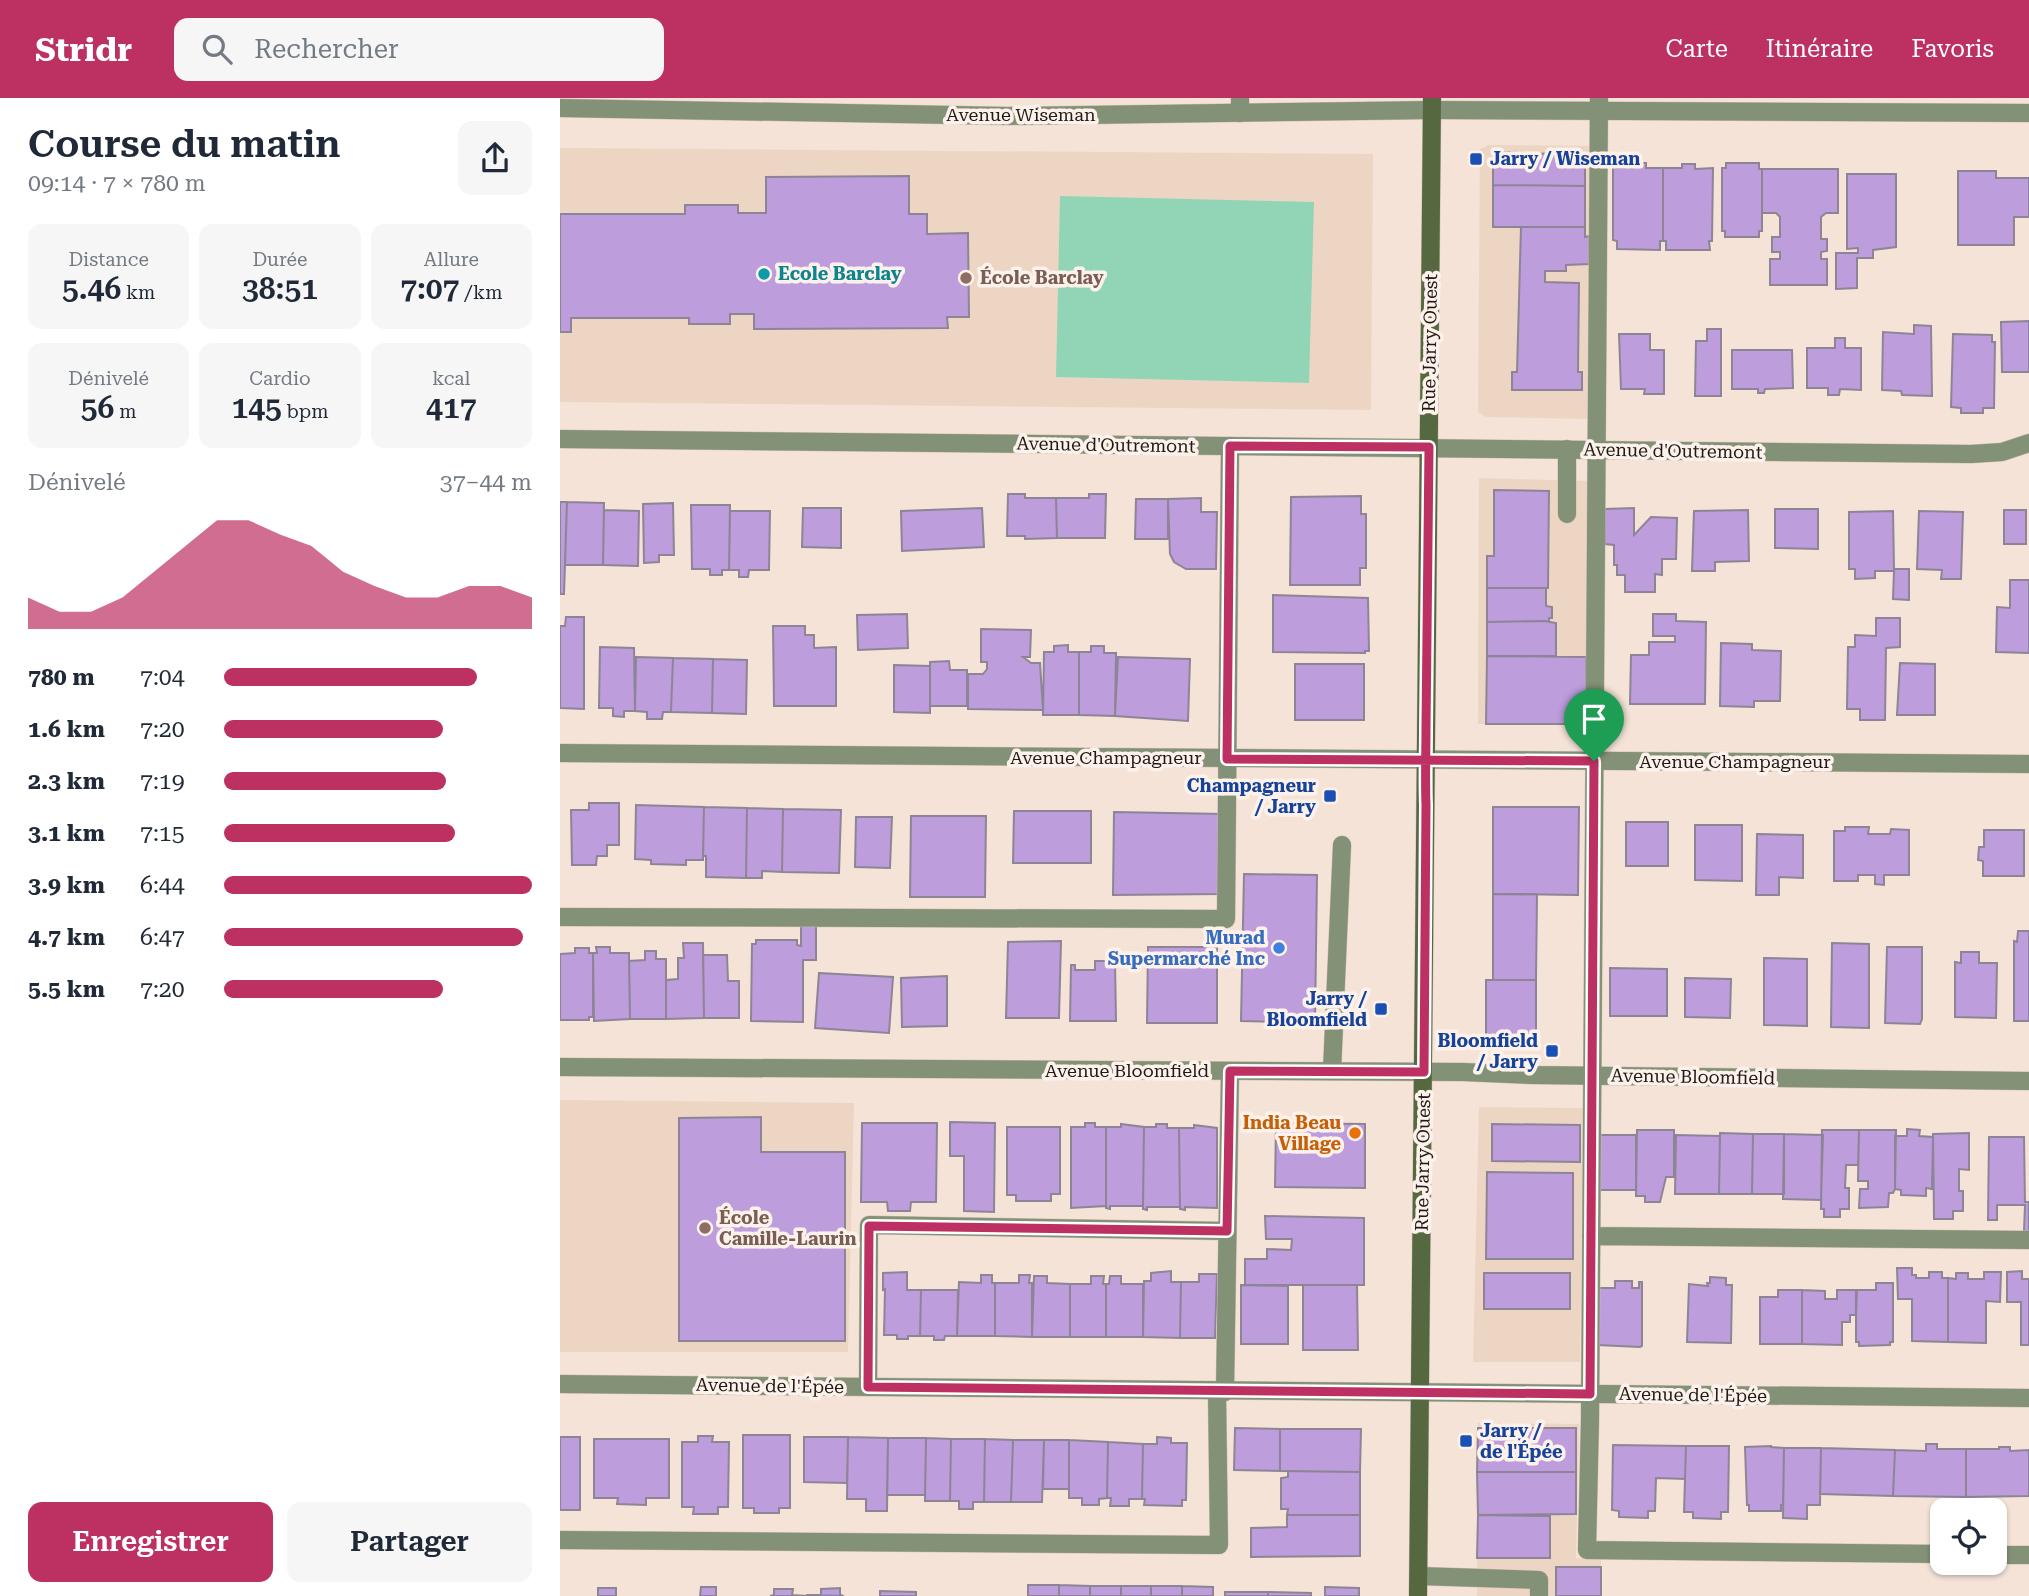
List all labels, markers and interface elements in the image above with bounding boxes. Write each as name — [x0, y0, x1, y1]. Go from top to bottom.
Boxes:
search box — [174, 18, 664, 81]
text: Stridr — [35, 30, 132, 69]
icon: search — [198, 30, 236, 68]
text: Rechercher — [254, 34, 399, 64]
text: Carte — [1666, 35, 1728, 63]
text: Itinéraire — [1766, 35, 1873, 63]
text: Favoris — [1911, 35, 1994, 63]
street label: Avenue Wiseman — [946, 104, 1096, 125]
button: share — [458, 121, 532, 195]
text: Course du matin — [28, 122, 340, 166]
place label: Jarry / Wiseman — [1490, 148, 1640, 169]
marker: Jarry / Wiseman — [1468, 151, 1484, 167]
text: 09:14 · 7 × 780 m — [28, 170, 206, 197]
text: Distance — [68, 248, 149, 271]
text: Durée — [252, 248, 308, 271]
text: Allure — [424, 248, 479, 271]
place label: Ecole Barclay — [778, 263, 902, 284]
marker: Ecole Barclay — [756, 266, 772, 282]
place label: École Barclay — [980, 266, 1104, 288]
marker: École Barclay — [958, 270, 974, 286]
text: 5.46 — [62, 271, 121, 306]
text: 38:51 — [242, 271, 318, 306]
text: 7:07 — [400, 271, 459, 306]
street label: Rue Jarry Ouest — [1418, 273, 1441, 412]
text: km — [121, 281, 155, 304]
text: /km — [459, 281, 503, 304]
text: Dénivelé — [68, 367, 149, 390]
text: Cardio — [249, 367, 311, 390]
text: kcal — [432, 367, 470, 390]
text: 56 — [81, 390, 114, 425]
text: 145 — [231, 390, 282, 425]
text: 417 — [426, 390, 477, 425]
text: m — [114, 400, 137, 423]
text: bpm — [282, 400, 329, 423]
street label: Avenue d'Outremont — [1016, 432, 1196, 457]
street label: Avenue d'Outremont — [1583, 438, 1763, 463]
text: Dénivelé — [28, 469, 126, 496]
text: 37–44 m — [440, 469, 532, 496]
text: 780 m — [28, 664, 95, 691]
text: 7:04 — [140, 664, 185, 691]
pin — [1564, 689, 1624, 761]
icon: arrive — [1575, 700, 1613, 738]
text: 1.6 km — [28, 716, 105, 743]
text: 7:20 — [140, 716, 185, 743]
street label: Avenue Champagneur — [1010, 747, 1202, 768]
street label: Avenue Champagneur — [1639, 751, 1831, 772]
text: 2.3 km — [28, 768, 105, 795]
text: 7:19 — [140, 768, 185, 795]
place label: Champagneur / Jarry — [1187, 775, 1316, 817]
marker: Champagneur / Jarry — [1322, 788, 1338, 804]
text: 3.1 km — [28, 820, 105, 847]
text: 7:15 — [140, 820, 185, 847]
text: 3.9 km — [28, 872, 105, 899]
text: 6:44 — [140, 872, 185, 899]
text: 4.7 km — [28, 924, 105, 951]
text: 6:47 — [140, 924, 185, 951]
place label: Murad Supermarché Inc — [1108, 927, 1265, 969]
marker: Murad Supermarché Inc — [1271, 940, 1287, 956]
text: 5.5 km — [28, 976, 105, 1003]
text: 7:20 — [140, 976, 185, 1003]
place label: Jarry / Bloomfield — [1267, 988, 1368, 1030]
marker: Jarry / Bloomfield — [1373, 1001, 1389, 1017]
place label: Bloomfield / Jarry — [1438, 1030, 1538, 1072]
marker: Bloomfield / Jarry — [1544, 1043, 1560, 1059]
street label: Avenue Bloomfield — [1045, 1060, 1210, 1081]
street label: Avenue Bloomfield — [1611, 1065, 1776, 1088]
street label: Rue Jarry Ouest — [1411, 1092, 1434, 1231]
place label: India Beau Village — [1243, 1112, 1341, 1154]
marker: India Beau Village — [1347, 1125, 1363, 1141]
place label: École Camille-Laurin — [719, 1206, 857, 1249]
marker: École Camille-Laurin — [697, 1220, 713, 1236]
street label: Avenue de l'Épée — [696, 1374, 844, 1397]
street label: Avenue de l'Épée — [1619, 1383, 1767, 1406]
place label: Jarry / de l'Épée — [1480, 1420, 1563, 1462]
marker: Jarry / de l'Épée — [1458, 1433, 1474, 1449]
map controls — [1930, 1498, 2007, 1575]
button: locate — [1930, 1498, 2007, 1575]
button: Enregistrer — [28, 1502, 273, 1582]
button: Partager — [287, 1502, 532, 1582]

